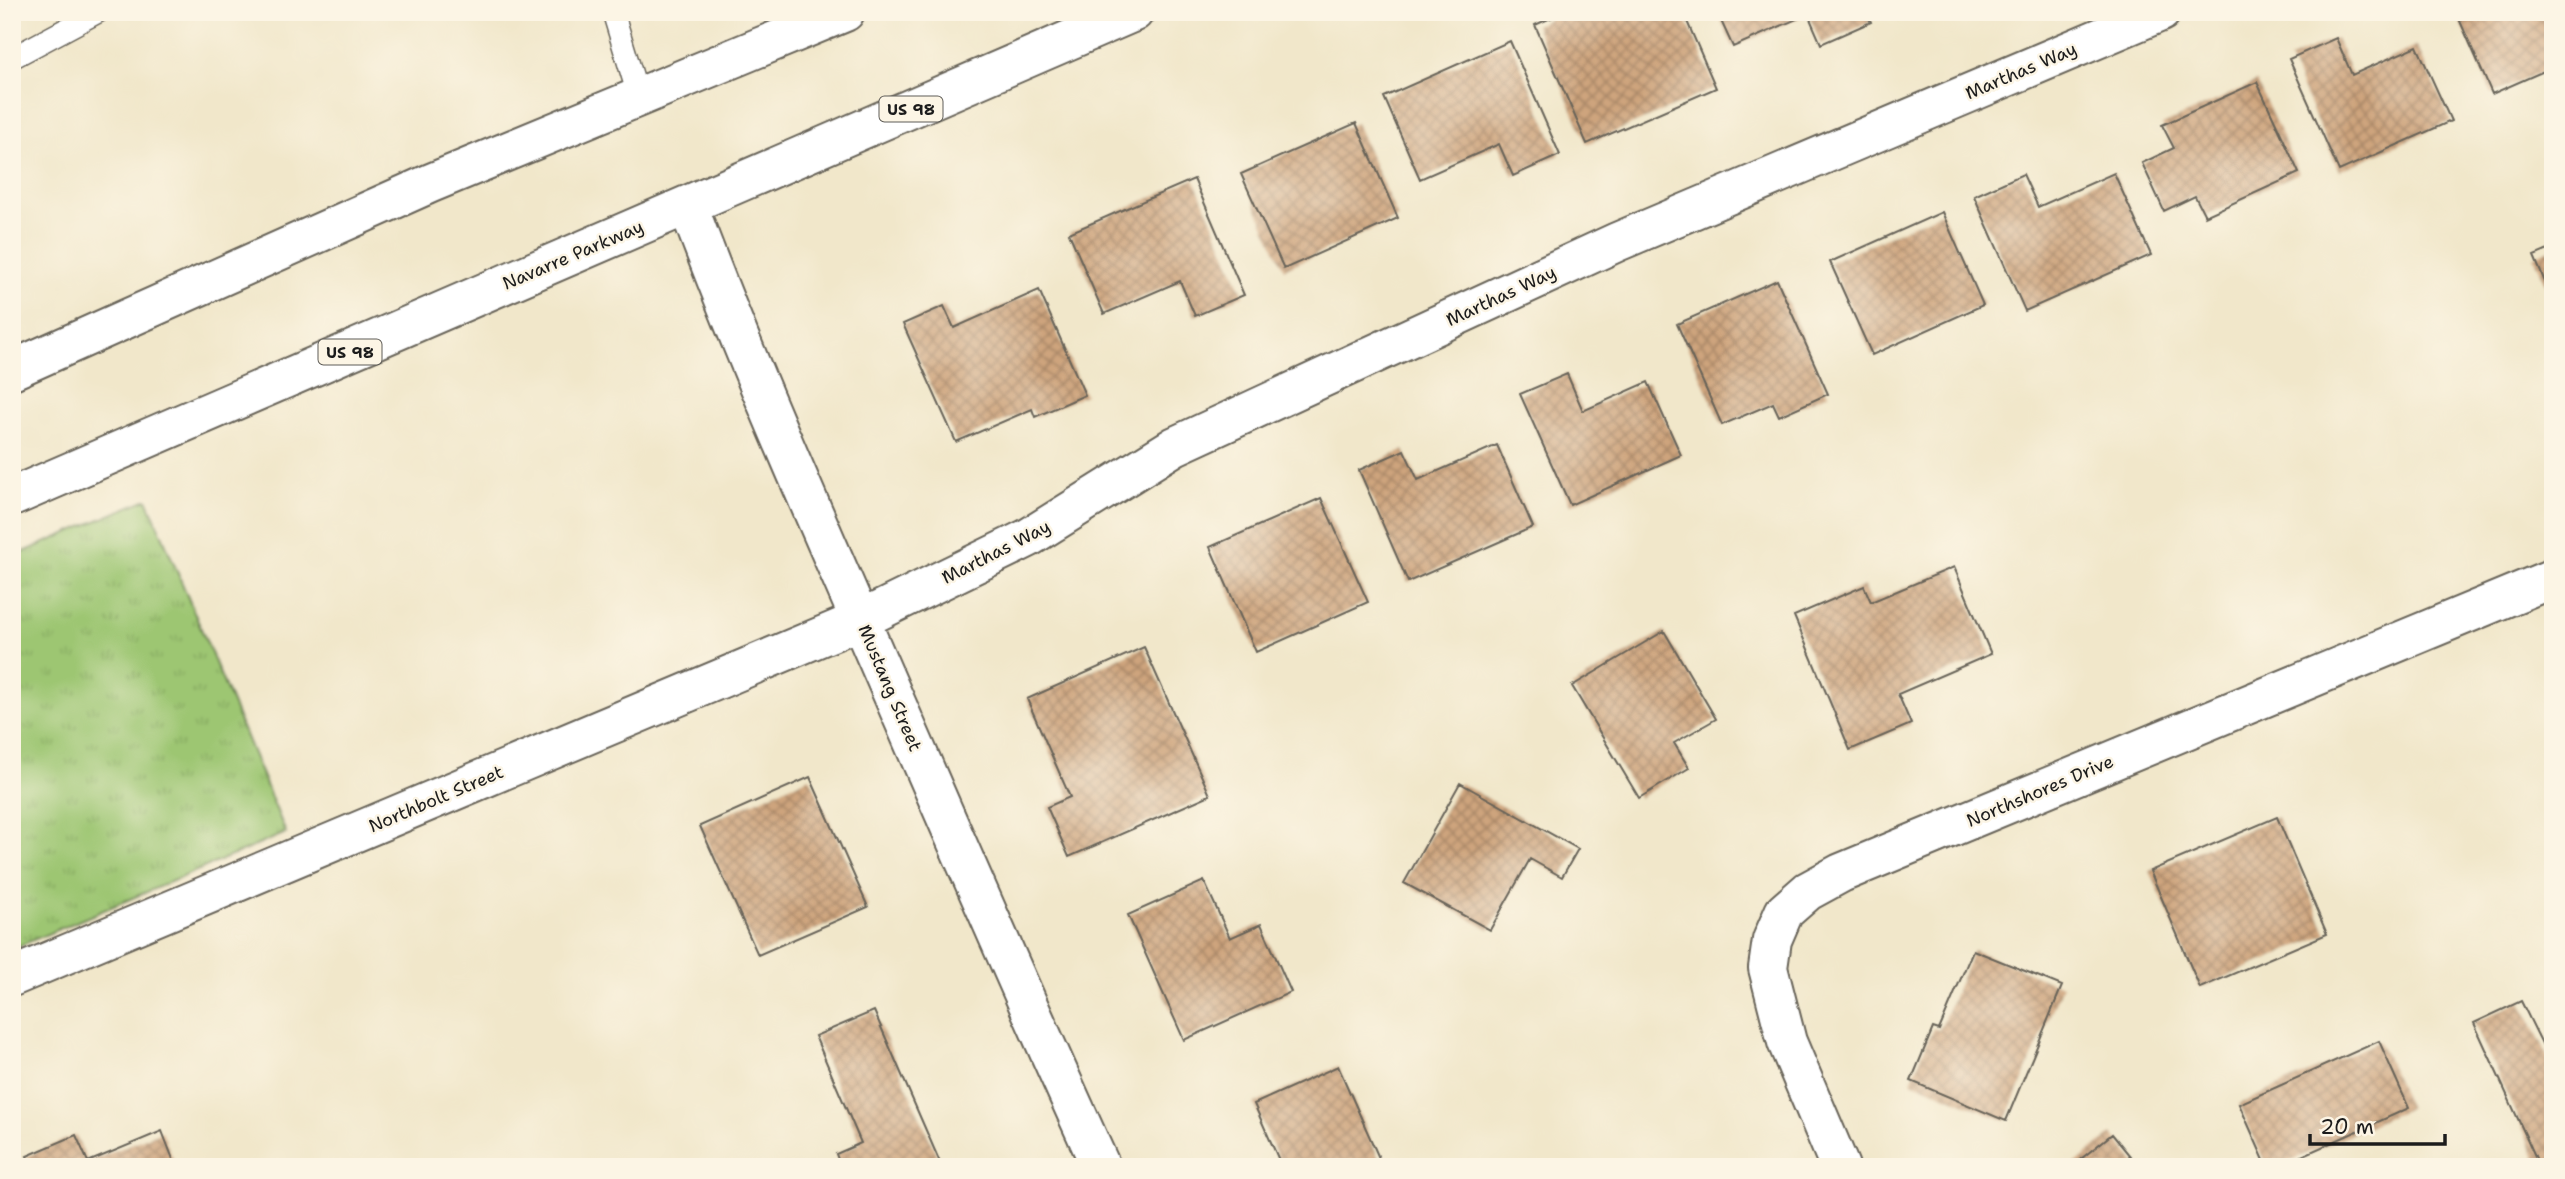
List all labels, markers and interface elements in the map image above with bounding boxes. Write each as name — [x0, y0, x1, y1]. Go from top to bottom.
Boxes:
street label: Marthas Way — [1962, 37, 2080, 105]
road number: US 98 — [880, 96, 942, 122]
street label: Navarre Parkway — [499, 214, 647, 296]
street label: Marthas Way — [1442, 260, 1560, 332]
road number: US 98 — [318, 340, 382, 364]
street label: Marthas Way — [938, 514, 1054, 590]
street label: Mustang Street — [853, 621, 928, 755]
street label: Northshores Drive — [1963, 749, 2117, 833]
street label: Northbolt Street — [365, 760, 507, 838]
scale bar — [2310, 1102, 2444, 1146]
text: 20 m — [2320, 1113, 2374, 1141]

